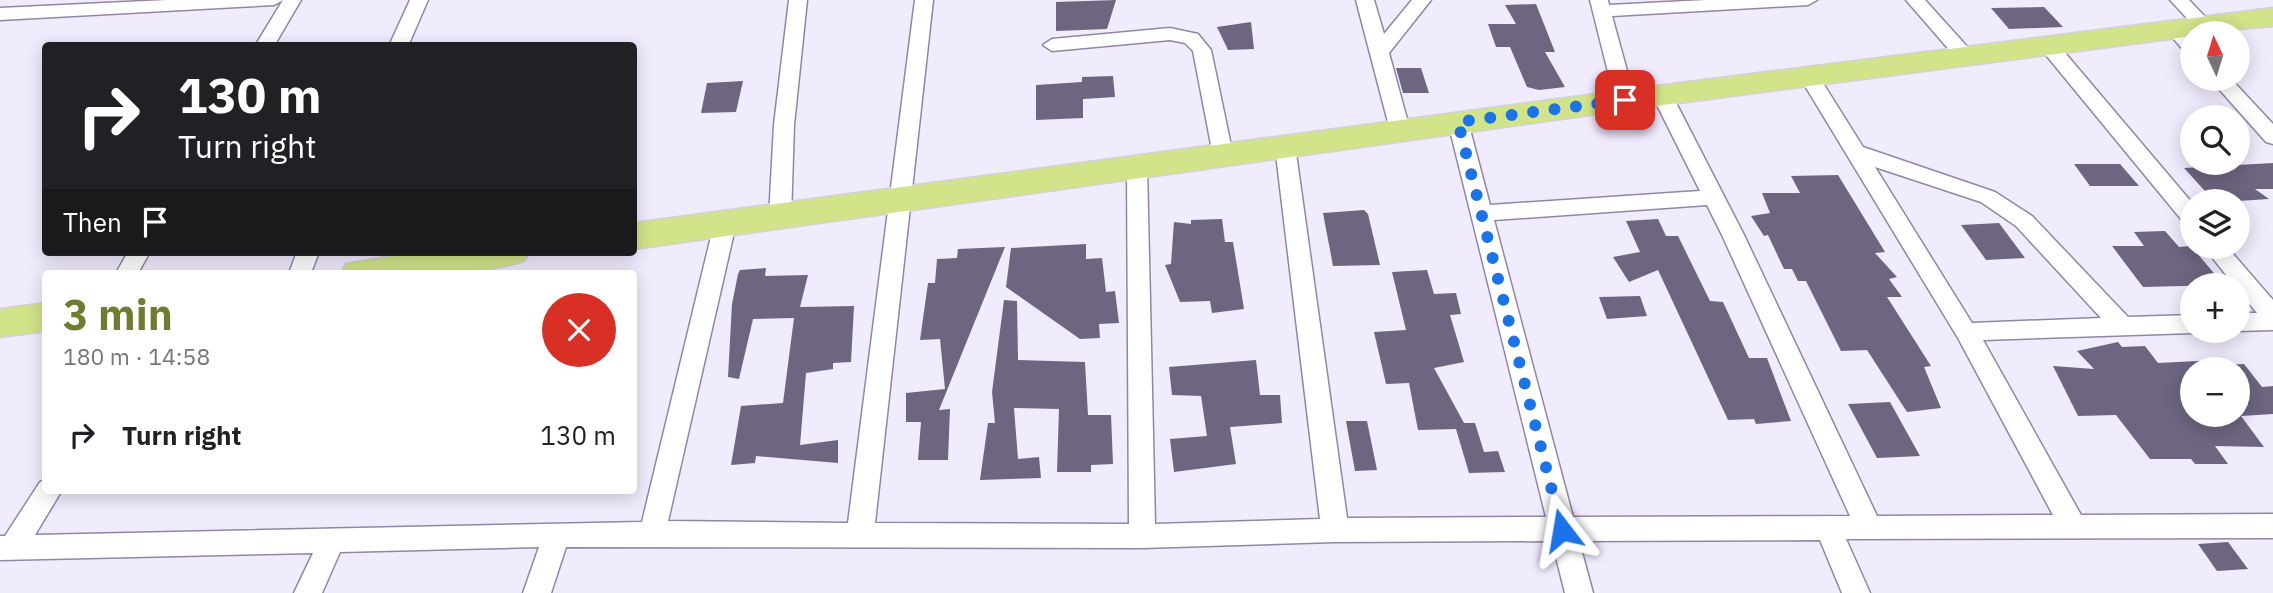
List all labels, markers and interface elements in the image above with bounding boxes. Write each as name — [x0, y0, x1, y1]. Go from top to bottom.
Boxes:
north arrow — [2180, 21, 2250, 91]
map controls — [2180, 21, 2250, 427]
text: 130 m — [178, 63, 322, 126]
icon: right — [63, 70, 154, 161]
pin — [1595, 70, 1655, 130]
icon: arrive — [1606, 81, 1644, 119]
button: search — [2180, 105, 2250, 175]
text: Turn right — [178, 125, 316, 167]
button: layers — [2180, 189, 2250, 259]
icon: arrive — [136, 203, 174, 241]
text: Then — [63, 205, 122, 239]
button: + — [2180, 273, 2250, 343]
text: 3 min — [63, 287, 173, 342]
button: close — [542, 293, 616, 367]
text: 180 m · 14:58 — [63, 341, 210, 371]
button: − — [2180, 357, 2250, 427]
icon: right — [63, 416, 101, 454]
text: Turn right — [122, 418, 241, 452]
text: 130 m — [540, 418, 616, 452]
position arrow — [1525, 493, 1599, 567]

